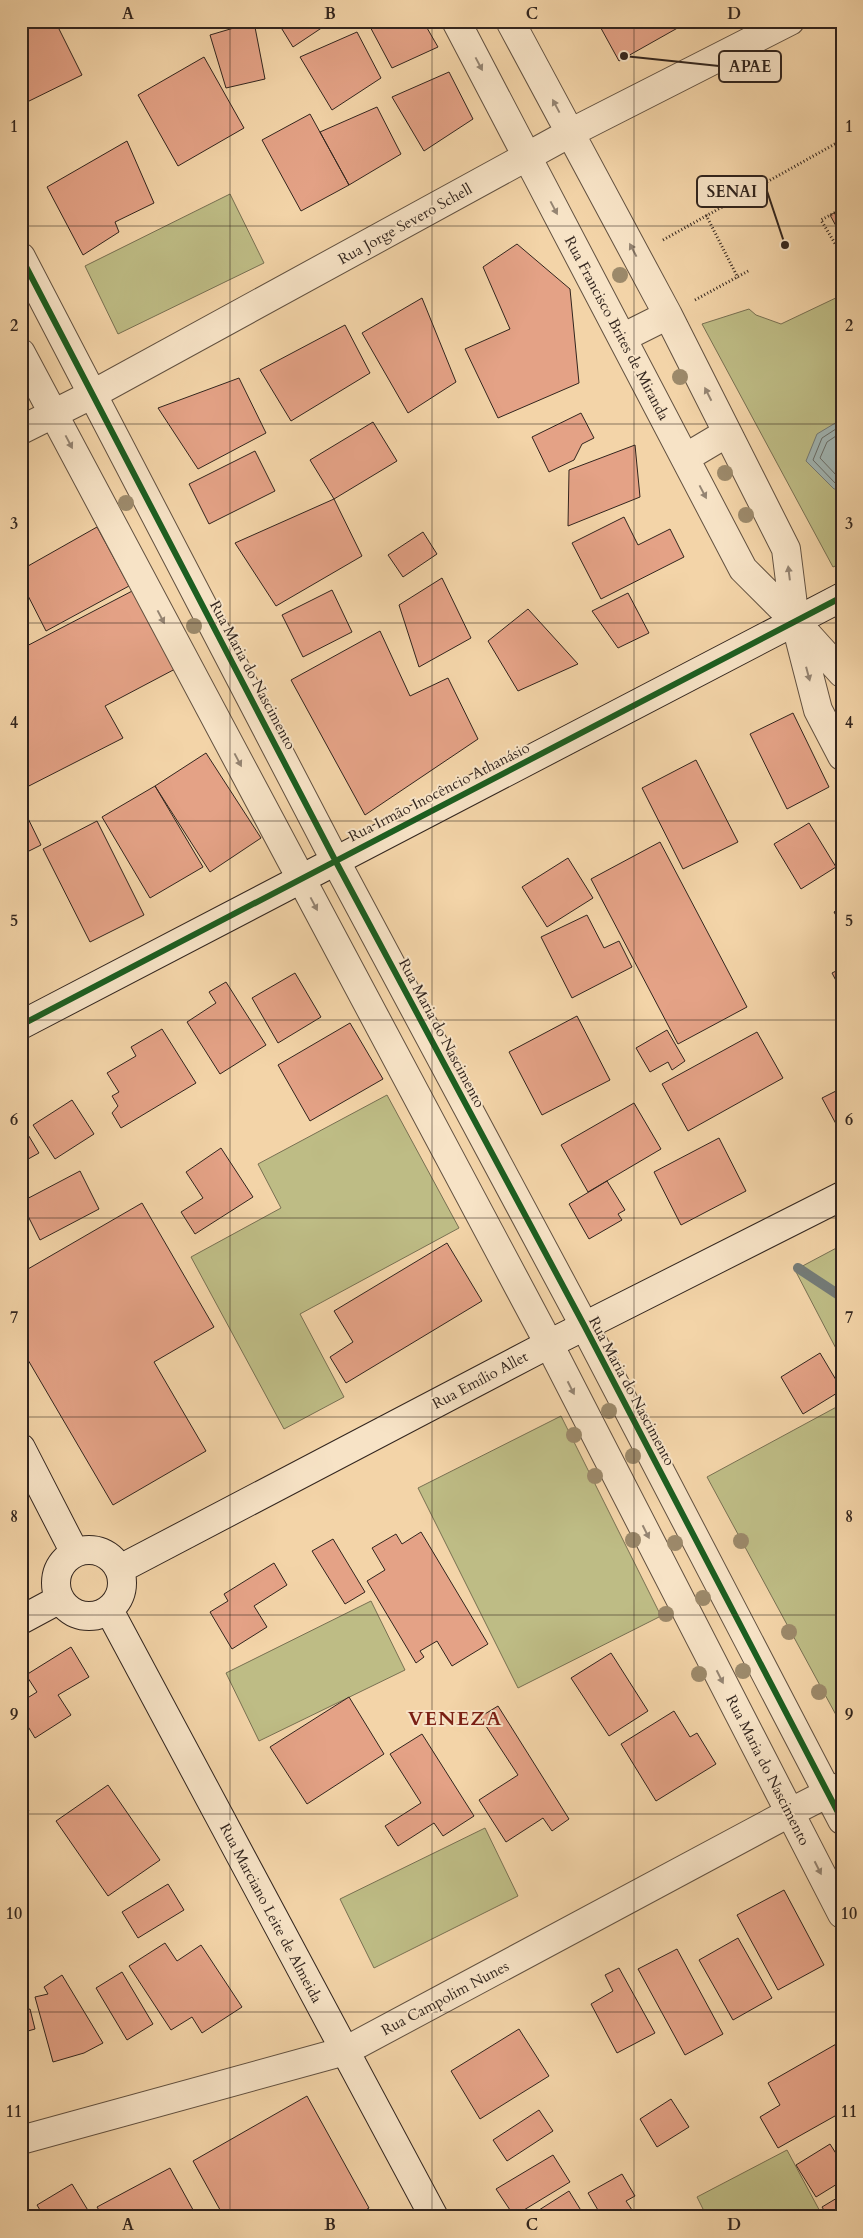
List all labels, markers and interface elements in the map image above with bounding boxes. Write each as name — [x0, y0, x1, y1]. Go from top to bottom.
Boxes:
text: A — [122, 3, 134, 25]
text: B — [324, 3, 336, 25]
text: C — [526, 3, 538, 25]
text: D — [727, 3, 741, 25]
callout: APAE — [719, 51, 781, 82]
text: APAE — [729, 56, 771, 78]
one-way arrow — [475, 57, 483, 72]
one-way arrow — [552, 99, 560, 114]
text: 1 — [10, 116, 18, 138]
text: 1 — [845, 116, 853, 138]
callout: SENAI — [697, 176, 767, 207]
street label: Rua Jorge Severo Schell — [334, 179, 476, 269]
text: SENAI — [707, 181, 757, 203]
one-way arrow — [550, 201, 558, 216]
street label: Rua Francisco Brites de Miranda — [560, 232, 674, 424]
one-way arrow — [629, 242, 637, 257]
text: 2 — [10, 315, 18, 337]
text: 2 — [845, 315, 853, 337]
one-way arrow — [704, 387, 712, 401]
one-way arrow — [65, 435, 73, 450]
one-way arrow — [699, 484, 707, 499]
text: 3 — [10, 513, 18, 535]
text: 3 — [845, 513, 853, 535]
one-way arrow — [784, 564, 792, 580]
street label: Rua Maria do Nascimento — [205, 597, 301, 753]
one-way arrow — [157, 610, 166, 623]
one-way arrow — [805, 666, 813, 681]
text: 4 — [10, 712, 18, 734]
text: 4 — [845, 712, 853, 734]
street label: Rua Irmão Inocêncio Athanásio — [345, 738, 533, 846]
one-way arrow — [234, 753, 242, 767]
one-way arrow — [310, 896, 318, 911]
text: 5 — [10, 910, 18, 932]
text: 5 — [845, 910, 853, 932]
street label: Rua Maria do Nascimento — [394, 955, 490, 1111]
text: 6 — [10, 1109, 18, 1131]
text: 6 — [845, 1109, 853, 1131]
text: 7 — [10, 1307, 18, 1329]
text: 7 — [845, 1307, 853, 1329]
street label: Rua Maria do Nascimento — [584, 1313, 680, 1469]
street label: Rua Emílio Allet — [429, 1346, 531, 1414]
one-way arrow — [567, 1380, 575, 1395]
text: 8 — [10, 1506, 18, 1528]
text: 8 — [845, 1506, 853, 1528]
one-way arrow — [642, 1525, 650, 1539]
one-way arrow — [716, 1670, 724, 1684]
street label: Rua Maria do Nascimento — [721, 1691, 815, 1849]
text: 9 — [10, 1704, 18, 1726]
text: 9 — [845, 1704, 853, 1726]
district label: VENEZA — [408, 1705, 502, 1732]
street label: Rua Marciano Leite de Almeida — [215, 1820, 327, 2007]
one-way arrow — [814, 1861, 822, 1875]
text: 10 — [6, 1903, 22, 1925]
text: 10 — [841, 1903, 857, 1925]
street label: Rua Campolim Nunes — [378, 1956, 512, 2040]
text: 11 — [6, 2101, 22, 2123]
text: 11 — [841, 2101, 857, 2123]
text: A — [122, 2214, 134, 2236]
text: B — [324, 2214, 336, 2236]
text: C — [526, 2214, 538, 2236]
text: D — [727, 2214, 741, 2236]

